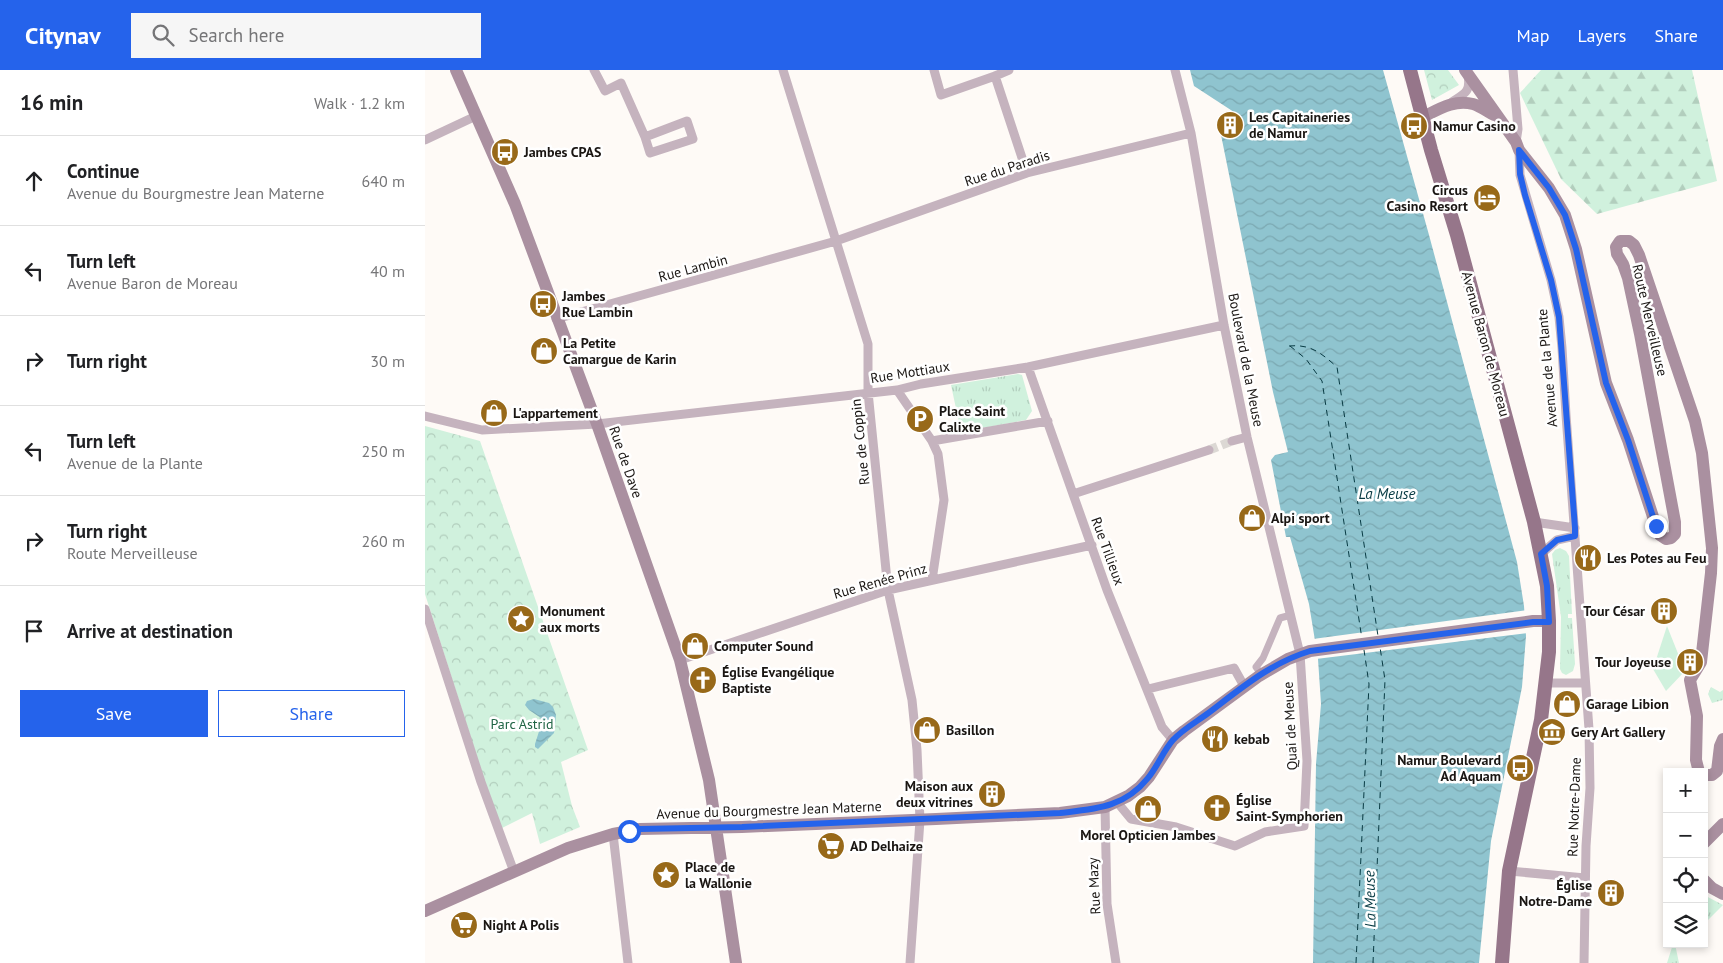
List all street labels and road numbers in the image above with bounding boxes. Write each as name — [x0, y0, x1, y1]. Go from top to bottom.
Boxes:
street label: Rue du Paradis — [962, 146, 1052, 190]
street label: Rue Lambin — [656, 250, 730, 286]
street label: Route Merveilleuse — [1628, 262, 1672, 378]
street label: Avenue Baron de Moreau — [1458, 269, 1514, 419]
street label: Boulevard de la Meuse — [1224, 292, 1268, 428]
street label: Avenue de la Plante — [1533, 308, 1561, 428]
street label: Rue Mottiaux — [869, 357, 951, 387]
street label: Rue de Coppin — [847, 398, 873, 486]
street label: Rue de Dave — [605, 424, 647, 500]
street label: Rue Tillieux — [1087, 514, 1129, 588]
street label: Rue Renée Prinz — [831, 559, 929, 603]
street label: Quai de Meuse — [1279, 681, 1301, 771]
street label: Rue Notre-Dame — [1563, 757, 1585, 857]
street label: Avenue du Bourgmestre Jean Materne — [656, 797, 882, 823]
street label: Rue Mazy — [1083, 856, 1104, 915]

